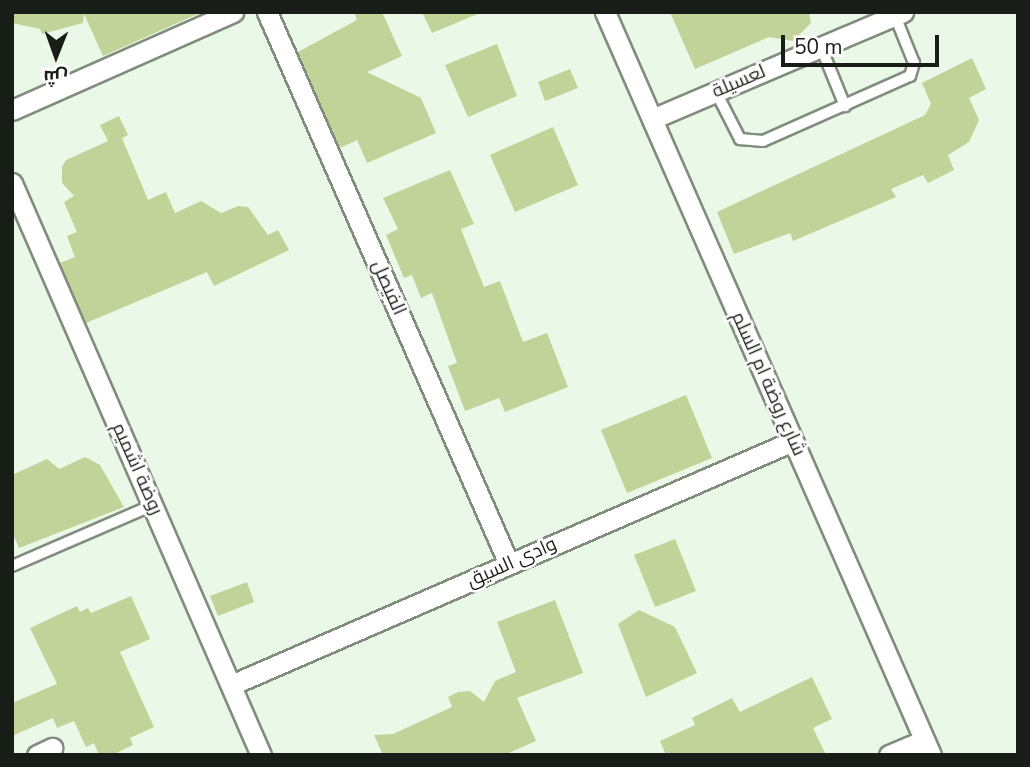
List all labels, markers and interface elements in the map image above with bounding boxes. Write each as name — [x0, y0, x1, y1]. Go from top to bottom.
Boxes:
north arrow — [21, 21, 91, 91]
scale bar — [785, 21, 942, 65]
text: 50 m — [794, 33, 843, 61]
street label: لعسيلة — [709, 61, 769, 103]
text: ش — [43, 64, 68, 90]
street label: الفيصل — [366, 257, 410, 319]
street label: شارع روضة ام السلم — [726, 308, 810, 460]
street label: روضة اشميم — [107, 419, 167, 519]
street label: وادى السيق — [464, 533, 560, 593]

